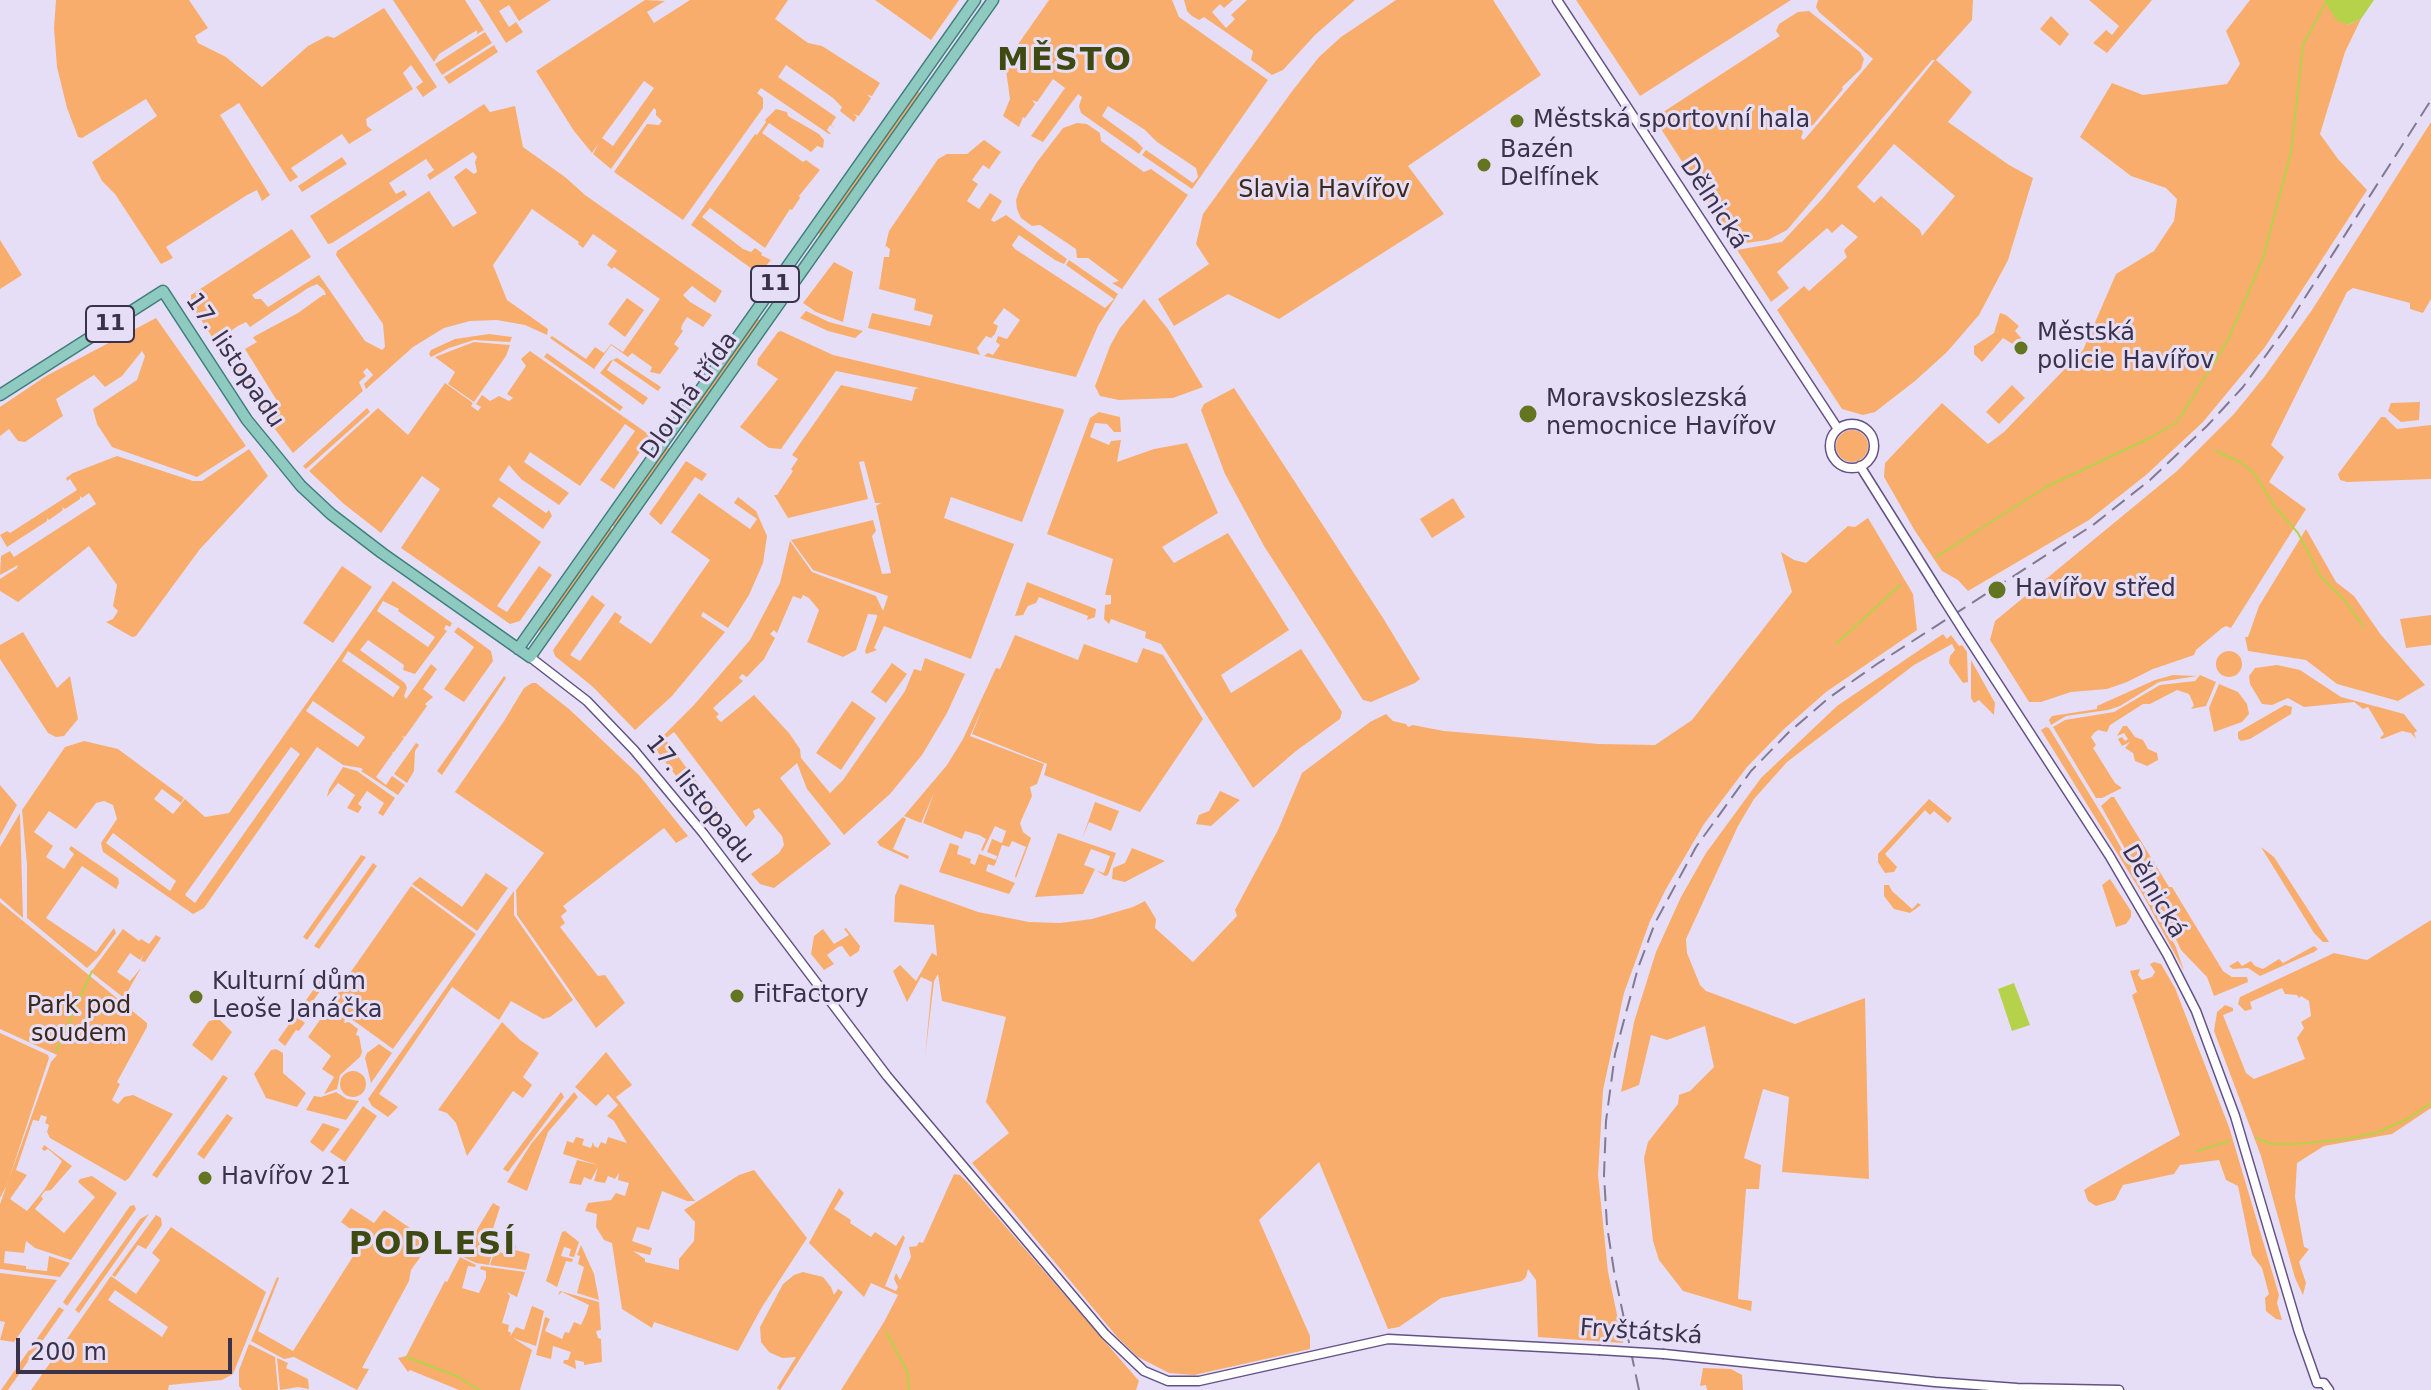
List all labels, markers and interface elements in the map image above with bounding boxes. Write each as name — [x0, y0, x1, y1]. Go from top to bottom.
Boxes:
district label: MĚSTO — [997, 43, 1133, 81]
place label: Městská sportovní hala — [1533, 107, 1810, 135]
marker: Městská sportovní hala — [1508, 112, 1526, 130]
place label: Bazén Delfínek — [1500, 137, 1599, 193]
street label: Dělnická — [1673, 153, 1753, 255]
marker: Bazén Delfínek — [1475, 156, 1493, 174]
park label: Slavia Havířov — [1238, 177, 1410, 205]
road number: 11 — [751, 266, 799, 302]
street label: 17. listopadu — [178, 288, 290, 434]
road number: 11 — [86, 306, 134, 342]
place label: Městská policie Havířov — [2037, 320, 2214, 376]
street label: Dlouhá třída — [636, 327, 744, 465]
marker: Městská policie Havířov — [2012, 339, 2030, 357]
place label: Moravskoslezská nemocnice Havířov — [1546, 386, 1777, 442]
marker: Moravskoslezská nemocnice Havířov — [1517, 403, 1539, 425]
place label: Havířov střed — [2015, 576, 2176, 604]
marker: Havířov střed — [1986, 579, 2008, 601]
street label: 17. listopadu — [639, 730, 759, 870]
street label: Dělnická — [2115, 840, 2191, 944]
place label: Kulturní dům Leoše Janáčka — [212, 969, 382, 1025]
place label: FitFactory — [753, 982, 869, 1010]
marker: FitFactory — [728, 987, 746, 1005]
marker: Kulturní dům Leoše Janáčka — [187, 988, 205, 1006]
park label: Park pod soudem — [27, 993, 131, 1049]
place label: Havířov 21 — [221, 1164, 351, 1192]
marker: Havířov 21 — [196, 1169, 214, 1187]
district label: PODLESÍ — [349, 1227, 517, 1265]
street label: Fryštátská — [1579, 1314, 1703, 1352]
scale bar — [20, 1322, 236, 1372]
text: 200 m — [30, 1338, 107, 1366]

